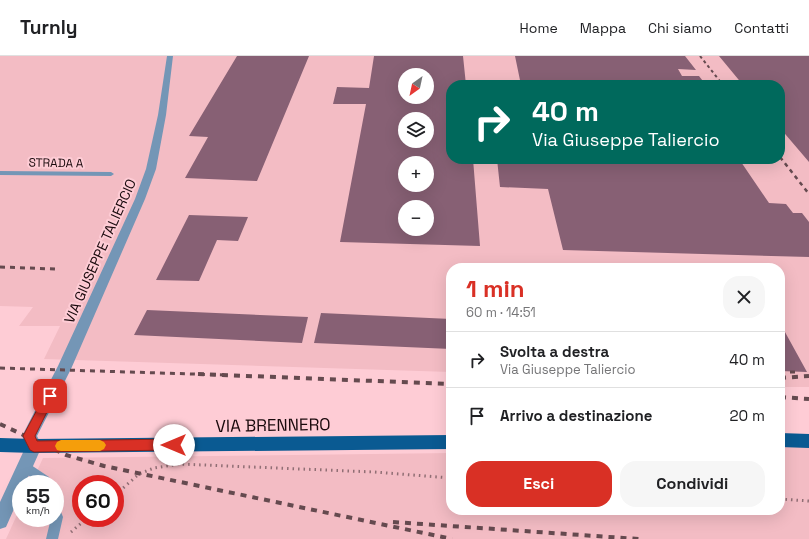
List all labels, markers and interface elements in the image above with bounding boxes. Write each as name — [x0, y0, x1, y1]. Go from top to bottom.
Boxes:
text: Turnly — [20, 15, 78, 40]
text: Home — [520, 19, 558, 37]
text: Mappa — [580, 19, 626, 37]
text: Chi siamo — [648, 19, 712, 37]
text: Contatti — [734, 19, 789, 37]
north arrow — [398, 68, 434, 104]
map controls — [398, 68, 434, 236]
text: 40 m — [532, 93, 599, 129]
icon: right — [466, 96, 518, 148]
button: layers — [398, 112, 434, 148]
text: Via Giuseppe Taliercio — [532, 128, 720, 151]
street label: STRADA A — [28, 155, 84, 171]
button: + — [398, 156, 434, 192]
street label: VIA GIUSEPPE TALIERCIO — [60, 176, 140, 326]
button: − — [398, 200, 434, 236]
text: 1 min — [466, 273, 525, 304]
button: close — [723, 276, 765, 318]
text: 60 m · 14:51 — [466, 304, 536, 321]
text: Svolta a destra — [500, 342, 609, 361]
icon: right — [466, 349, 488, 371]
text: 40 m — [729, 350, 765, 369]
text: Via Giuseppe Taliercio — [500, 361, 635, 378]
pin — [33, 379, 67, 413]
icon: arrive — [39, 385, 61, 407]
icon: arrive — [466, 405, 488, 427]
text: Arrivo a destinazione — [500, 406, 652, 425]
text: 20 m — [730, 406, 765, 425]
street label: VIA BRENNERO — [215, 413, 331, 437]
position arrow — [153, 424, 195, 466]
button: Esci — [466, 461, 612, 507]
button: Condividi — [620, 461, 765, 507]
speed limit sign: 60 — [72, 475, 124, 527]
text: 55 — [26, 483, 50, 509]
text: km/h — [26, 504, 50, 517]

